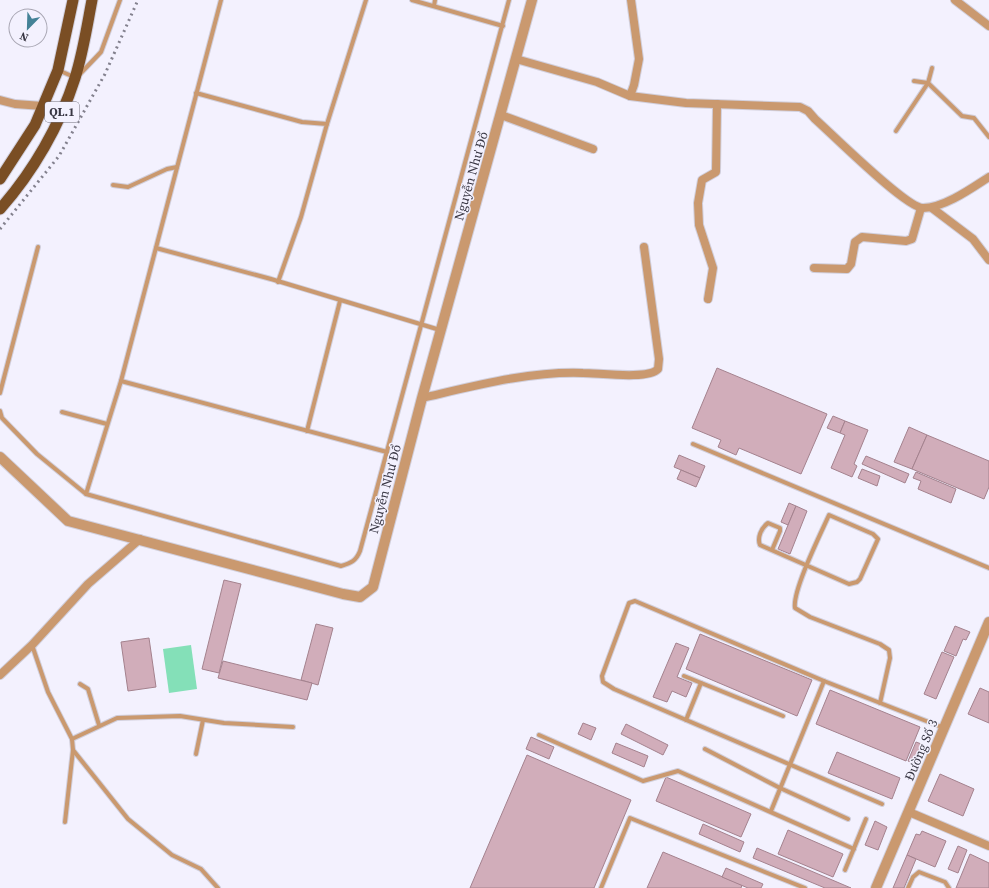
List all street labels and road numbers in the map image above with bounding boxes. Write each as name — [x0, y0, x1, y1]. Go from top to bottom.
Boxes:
road number: QL.1 — [45, 102, 79, 122]
street label: Nguyễn Như Đổ — [450, 130, 492, 222]
street label: Nguyễn Như Đổ — [365, 443, 405, 535]
street label: Đường Số 3 — [900, 717, 942, 783]

